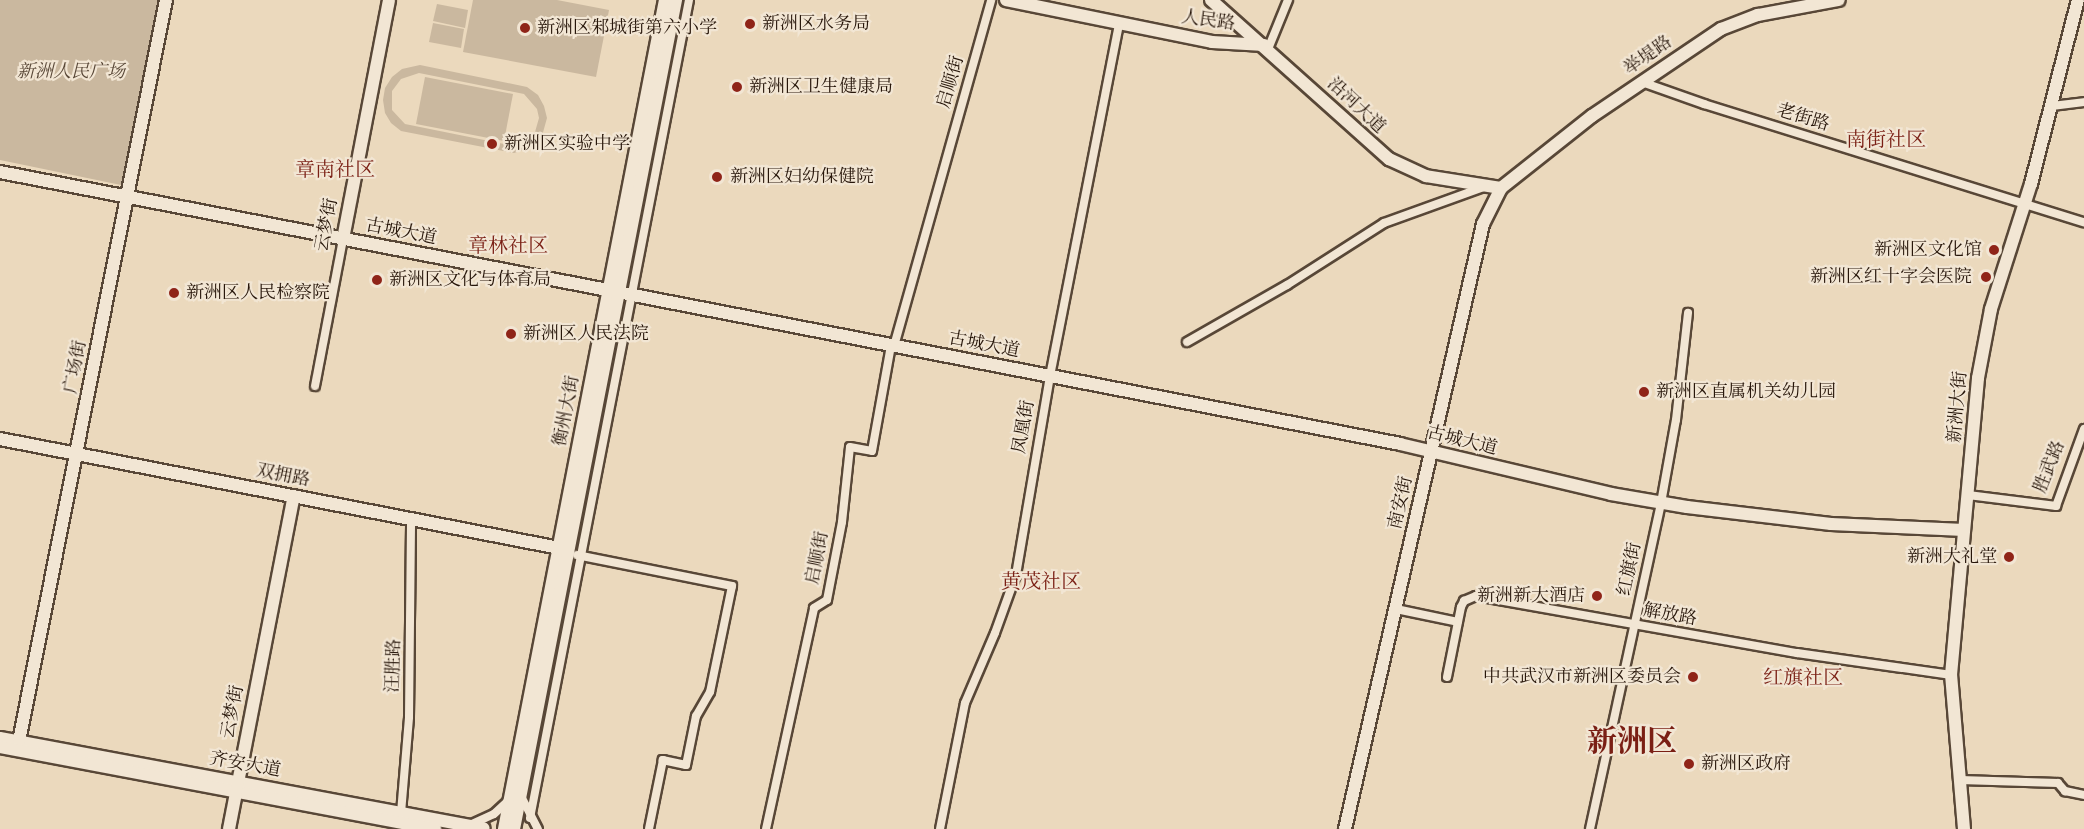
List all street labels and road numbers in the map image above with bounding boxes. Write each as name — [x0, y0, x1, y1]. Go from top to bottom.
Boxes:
street label: 人民路 — [1180, 7, 1236, 35]
street label: 举堤路 — [1620, 32, 1676, 80]
street label: 启顺街 — [933, 53, 969, 111]
street label: 沿河大道 — [1322, 74, 1390, 138]
street label: 老街路 — [1774, 100, 1832, 136]
street label: 云梦街 — [311, 196, 343, 254]
street label: 古城大道 — [364, 215, 438, 249]
street label: 古城大道 — [947, 328, 1021, 362]
street label: 广场街 — [60, 338, 92, 396]
street label: 新洲大街 — [1944, 370, 1972, 444]
street label: 衡州大街 — [550, 374, 584, 448]
street label: 凤凰街 — [1009, 399, 1039, 455]
street label: 古城大道 — [1424, 422, 1500, 460]
street label: 胜武路 — [2030, 438, 2070, 496]
street label: 双拥路 — [254, 460, 312, 492]
street label: 南安街 — [1384, 474, 1418, 532]
street label: 启顺街 — [802, 529, 834, 587]
street label: 红旗街 — [1614, 540, 1646, 598]
street label: 解放路 — [1642, 600, 1698, 630]
street label: 汪胜路 — [382, 639, 406, 693]
street label: 云梦街 — [217, 683, 249, 741]
street label: 齐安大道 — [208, 748, 282, 782]

